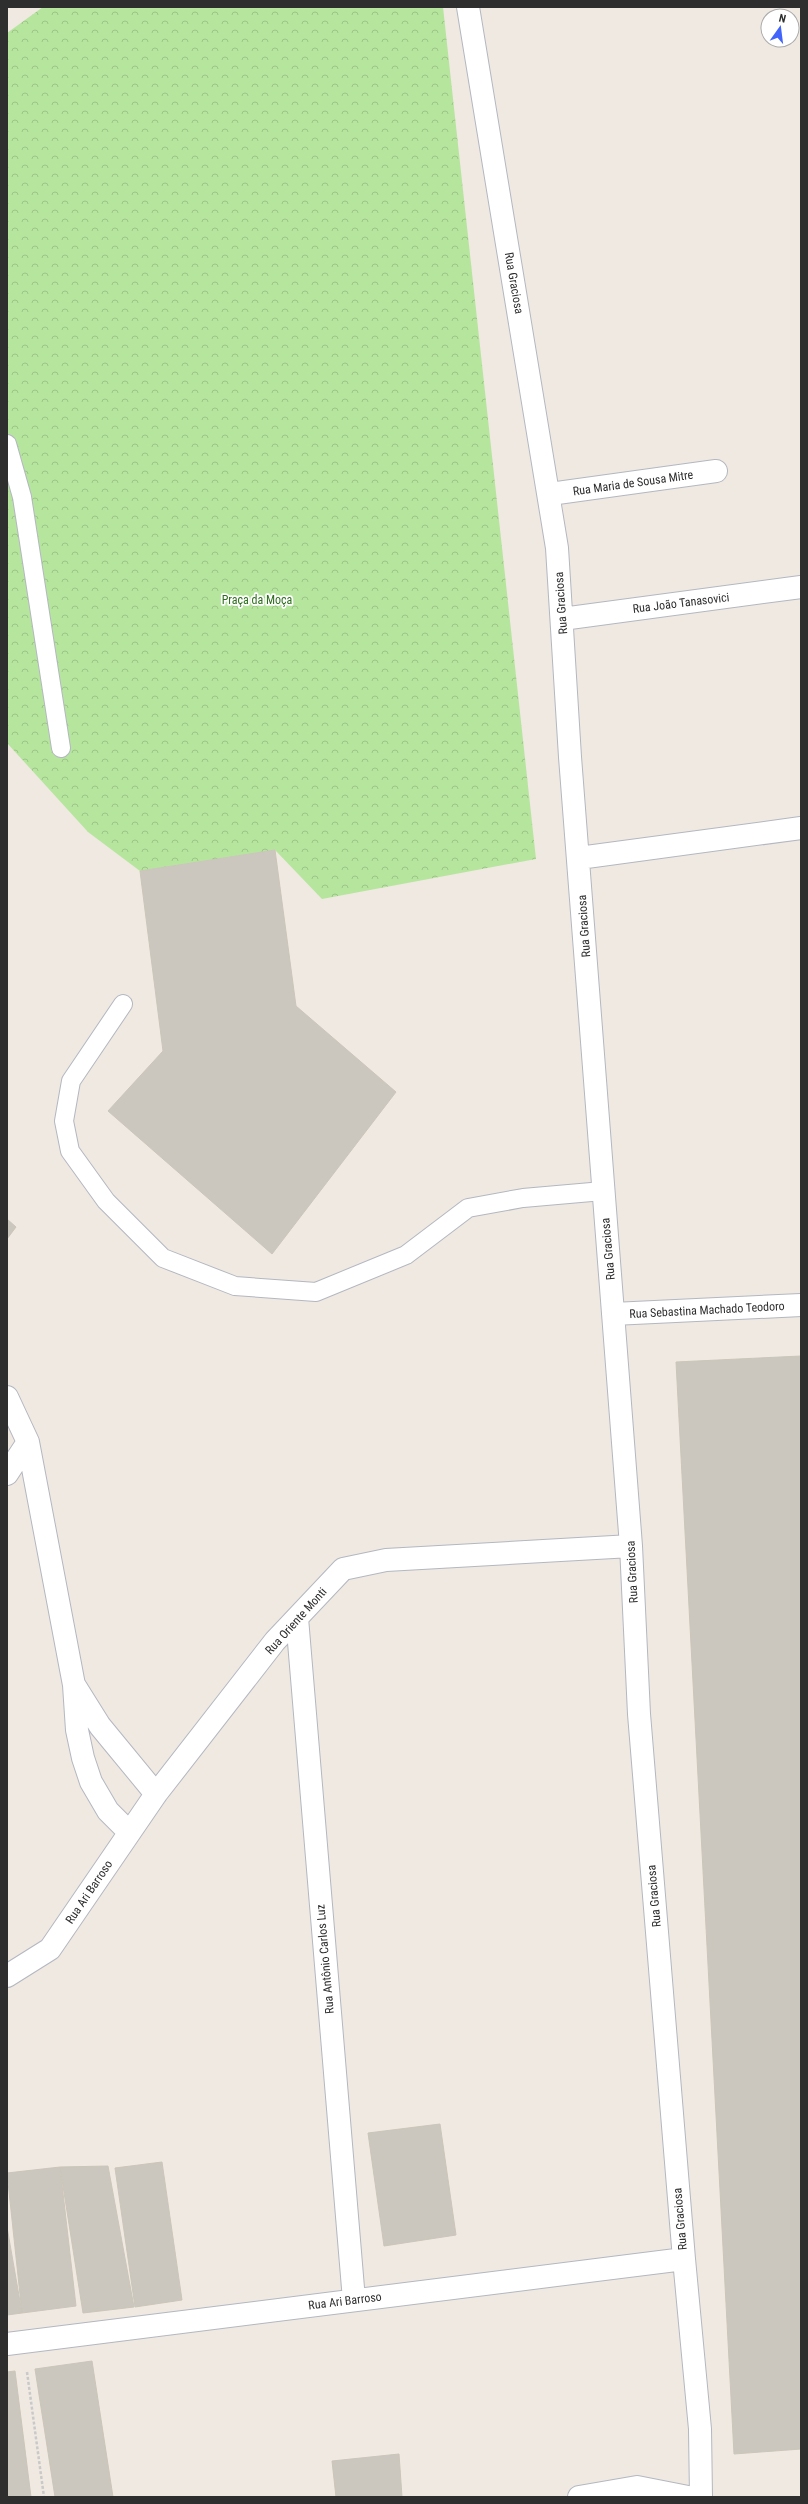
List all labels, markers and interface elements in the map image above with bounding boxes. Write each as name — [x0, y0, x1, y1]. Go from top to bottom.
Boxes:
north arrow — [760, 8, 800, 48]
text: N — [777, 12, 787, 26]
street label: Rua Graciosa — [502, 251, 526, 315]
street label: Rua Maria de Sousa Mitre — [572, 468, 694, 498]
street label: Rua Graciosa — [552, 571, 570, 635]
street label: Rua João Tanasovici — [632, 590, 730, 616]
park label: Praça da Moça — [222, 593, 293, 607]
street label: Rua Graciosa — [575, 894, 593, 958]
street label: Rua Graciosa — [598, 1217, 618, 1281]
street label: Rua Sebastina Machado Teodoro — [629, 1299, 785, 1321]
street label: Rua Graciosa — [623, 1540, 641, 1604]
street label: Rua Oriente Monti — [262, 1585, 330, 1657]
street label: Rua Ari Barroso — [63, 1858, 115, 1926]
street label: Rua Graciosa — [644, 1864, 664, 1928]
street label: Rua Antônio Carlos Luz — [313, 1904, 337, 2014]
street label: Rua Graciosa — [670, 2187, 690, 2251]
street label: Rua Ari Barroso — [308, 2290, 382, 2312]

